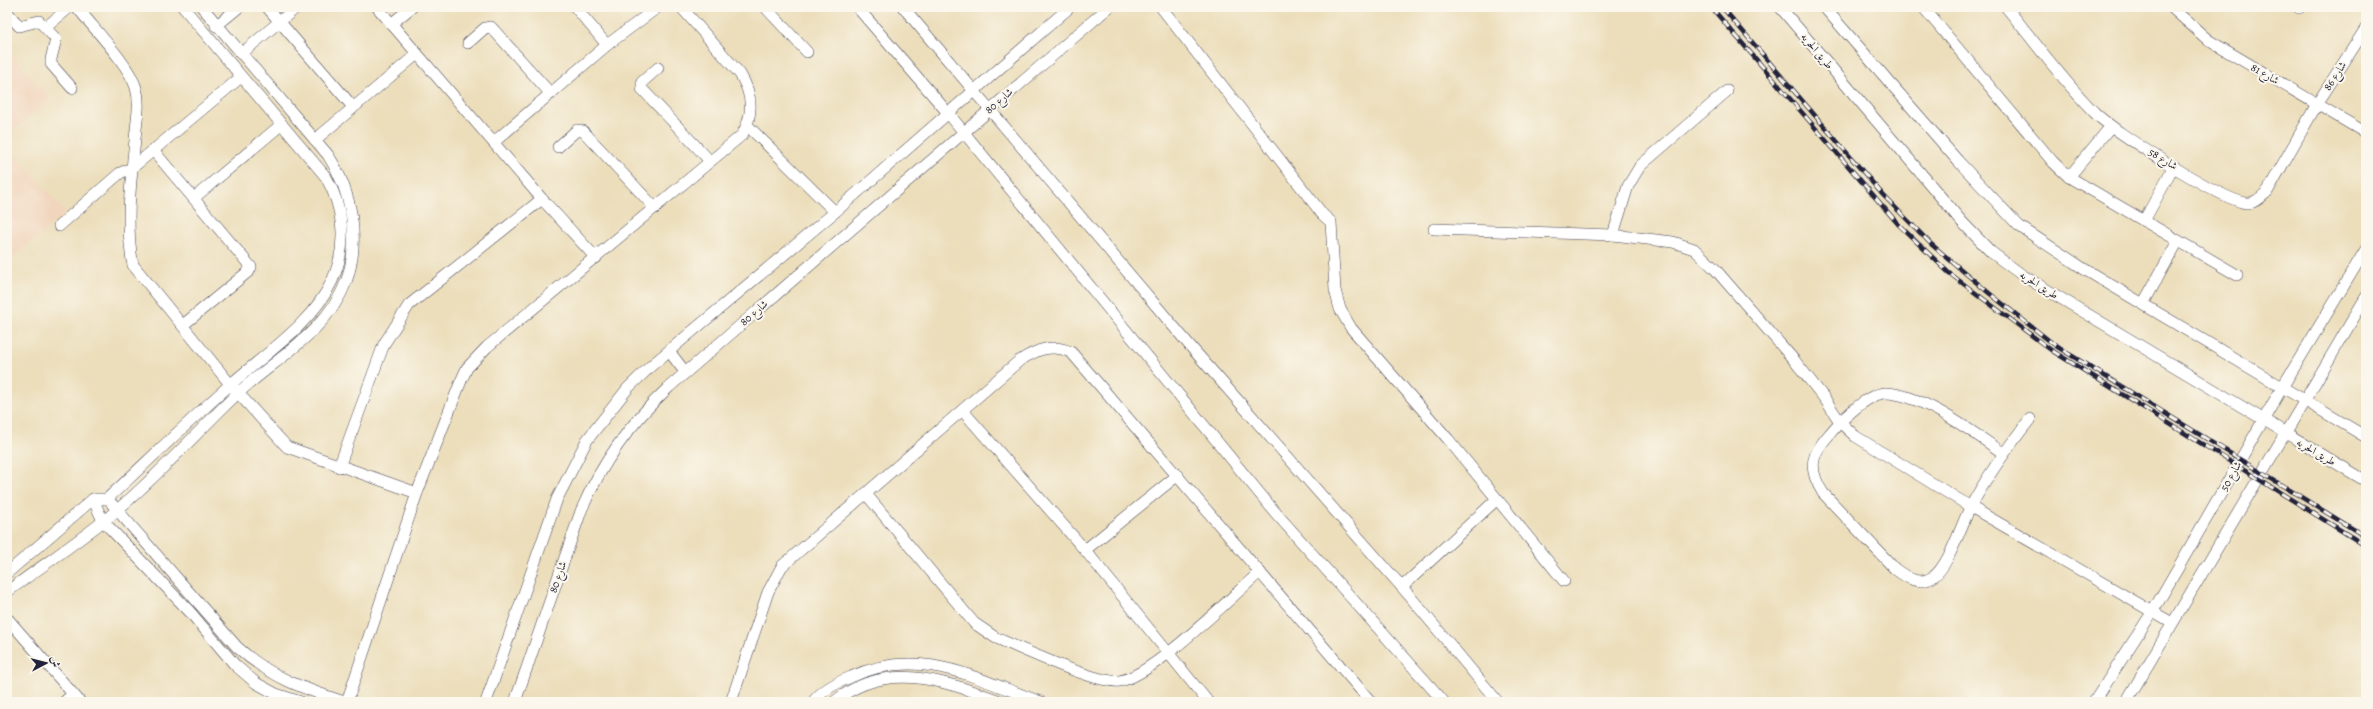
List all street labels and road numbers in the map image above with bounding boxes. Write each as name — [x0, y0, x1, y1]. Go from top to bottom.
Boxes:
street label: طريق الحريه — [1797, 30, 1837, 72]
street label: شارع 86 — [2320, 59, 2352, 94]
street label: شارع 81 — [2247, 60, 2282, 90]
street label: شارع 80 — [982, 85, 1017, 119]
street label: شارع 58 — [2145, 144, 2180, 175]
street label: طريق الحريه — [2017, 267, 2061, 303]
street label: شارع 80 — [737, 297, 772, 331]
street label: طريق الحريه — [2294, 435, 2338, 469]
street label: شارع 50 — [2217, 458, 2247, 495]
street label: شارع 80 — [546, 559, 572, 595]

